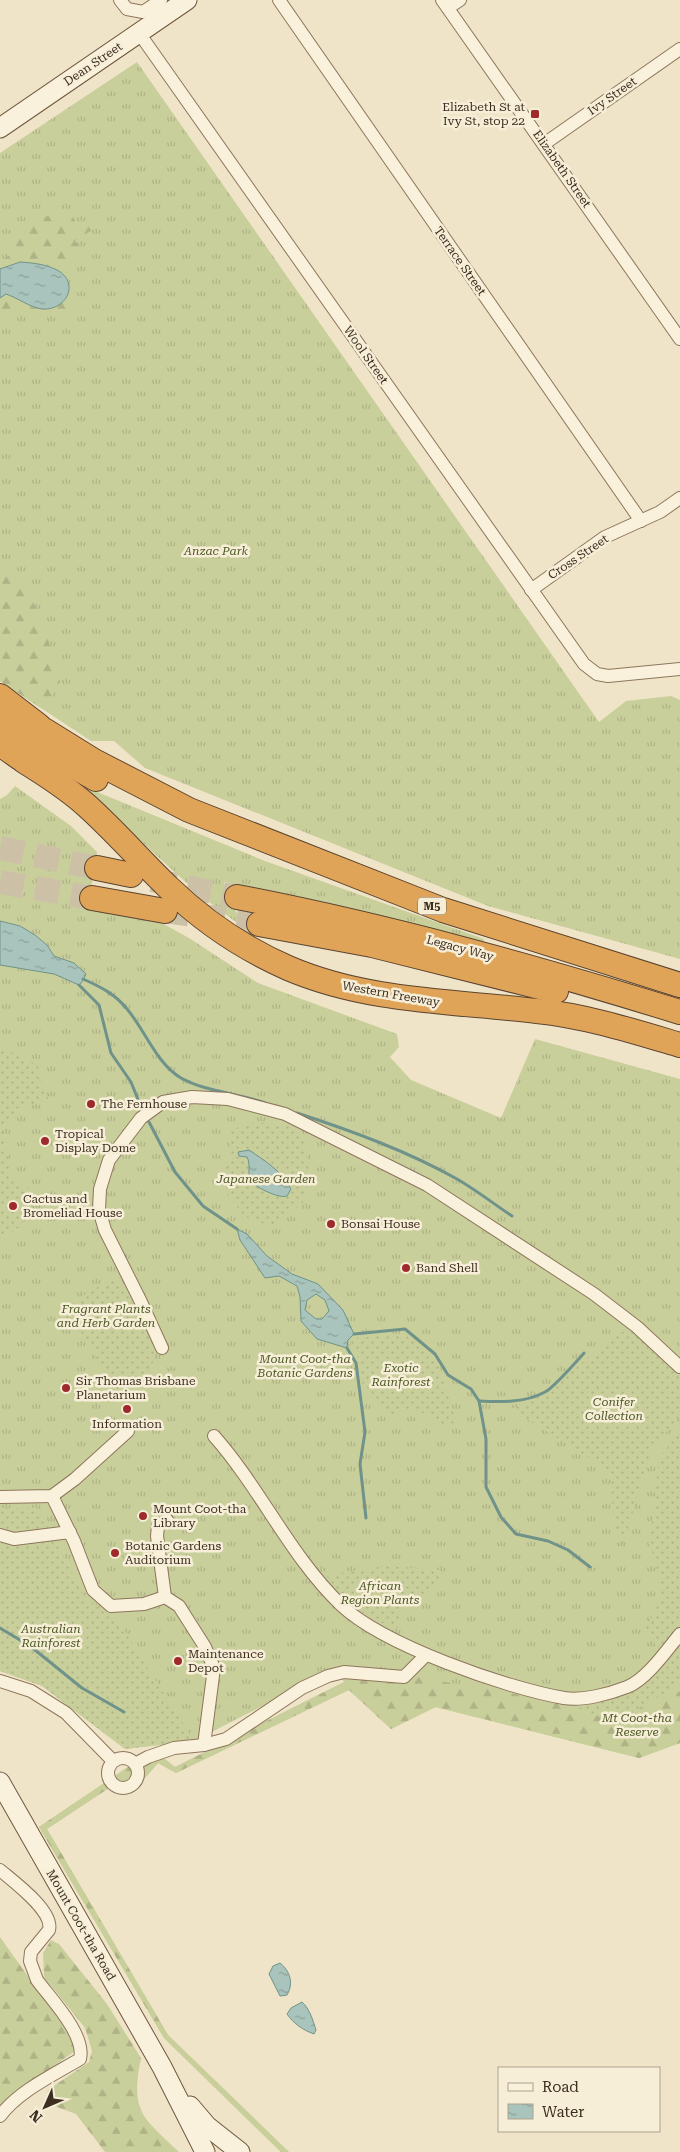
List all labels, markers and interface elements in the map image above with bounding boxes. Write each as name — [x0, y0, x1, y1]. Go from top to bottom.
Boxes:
street label: Dean Street — [61, 39, 125, 89]
street label: Ivy Street — [585, 74, 639, 118]
place label: Elizabeth St at Ivy St, stop 22 — [442, 100, 526, 128]
marker: Elizabeth St at Ivy St, stop 22 — [529, 108, 541, 120]
street label: Elizabeth Street — [530, 128, 594, 211]
street label: Terrace Street — [431, 224, 489, 298]
street label: Wool Street — [341, 323, 391, 387]
street label: Cross Street — [545, 531, 611, 582]
park label: Anzac Park — [183, 544, 248, 558]
road number: M5 — [418, 898, 446, 914]
street label: Legacy Way — [425, 932, 496, 964]
street label: Western Freeway — [341, 979, 442, 1010]
place label: The Fernhouse — [101, 1097, 187, 1111]
marker: The Fernhouse — [85, 1098, 97, 1110]
place label: Tropical Display Dome — [55, 1127, 136, 1155]
marker: Tropical Display Dome — [39, 1135, 51, 1147]
park label: Japanese Garden — [216, 1172, 315, 1186]
place label: Cactus and Bromeliad House — [23, 1192, 123, 1220]
marker: Cactus and Bromeliad House — [7, 1200, 19, 1212]
place label: Bonsai House — [341, 1217, 421, 1231]
marker: Bonsai House — [325, 1218, 337, 1230]
place label: Band Shell — [416, 1261, 478, 1275]
marker: Band Shell — [400, 1262, 412, 1274]
park label: Fragrant Plants and Herb Garden — [57, 1302, 155, 1330]
park label: Mount Coot-tha Botanic Gardens — [256, 1352, 353, 1380]
park label: Exotic Rainforest — [370, 1361, 431, 1389]
place label: Sir Thomas Brisbane Planetarium — [76, 1374, 196, 1402]
marker: Sir Thomas Brisbane Planetarium — [60, 1382, 72, 1394]
park label: Conifer Collection — [585, 1395, 643, 1423]
marker: Information — [121, 1403, 133, 1415]
place label: Information — [92, 1417, 162, 1431]
place label: Mount Coot-tha Library — [153, 1502, 247, 1530]
marker: Mount Coot-tha Library — [137, 1510, 149, 1522]
place label: Botanic Gardens Auditorium — [125, 1539, 222, 1567]
marker: Botanic Gardens Auditorium — [109, 1547, 121, 1559]
park label: African Region Plants — [340, 1579, 420, 1607]
park label: Australian Rainforest — [20, 1622, 81, 1650]
place label: Maintenance Depot — [188, 1647, 264, 1675]
marker: Maintenance Depot — [172, 1655, 184, 1667]
park label: Mt Coot-tha Reserve — [601, 1711, 672, 1739]
street label: Mount Coot-tha Road — [43, 1867, 119, 1983]
legend — [498, 2067, 660, 2132]
text: Road — [542, 2078, 579, 2096]
north arrow — [20, 2082, 70, 2132]
text: Water — [542, 2103, 584, 2121]
text: N — [26, 2107, 45, 2126]

